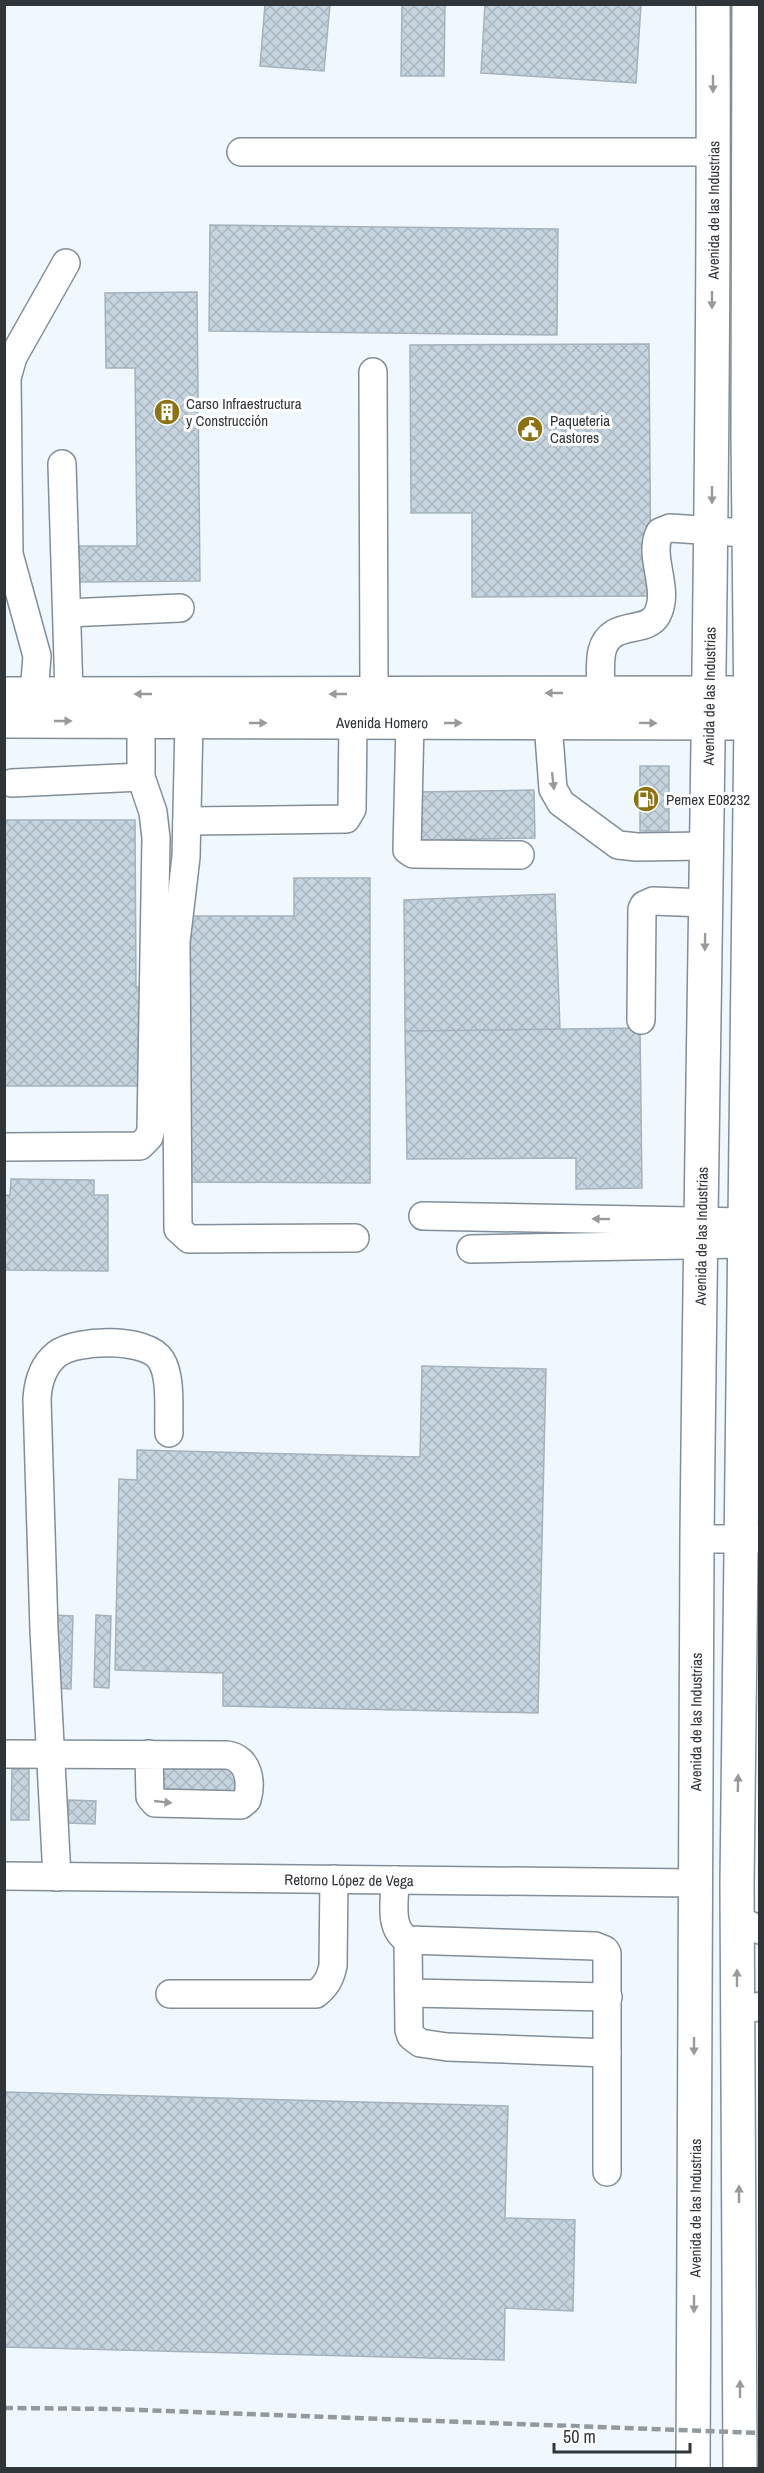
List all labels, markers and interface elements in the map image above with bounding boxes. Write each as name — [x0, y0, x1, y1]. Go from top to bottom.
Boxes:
one-way arrow — [708, 74, 718, 93]
street label: Avenida de las Industrias — [702, 141, 724, 281]
one-way arrow — [707, 290, 717, 309]
place label: Carso Infraestructura y Construcción — [186, 393, 302, 431]
building icon: Carso Infraestructura y Construcción — [152, 397, 182, 427]
place label: Paqueteria Castores — [550, 410, 610, 448]
public building icon: Paqueteria Castores — [515, 414, 545, 444]
one-way arrow — [707, 485, 717, 504]
street label: Avenida de las Industrias — [697, 627, 720, 767]
one-way arrow — [545, 688, 564, 698]
one-way arrow — [134, 689, 153, 699]
one-way arrow — [329, 689, 348, 699]
street label: Avenida Homero — [335, 711, 428, 733]
one-way arrow — [53, 716, 72, 726]
one-way arrow — [248, 718, 267, 728]
one-way arrow — [443, 718, 462, 728]
one-way arrow — [638, 718, 657, 728]
one-way arrow — [548, 772, 558, 791]
fuel station icon: Pemex E08232 — [631, 784, 661, 814]
place label: Pemex E08232 — [666, 789, 750, 810]
one-way arrow — [700, 932, 710, 951]
street label: Avenida de las Industrias — [689, 1167, 712, 1307]
one-way arrow — [592, 1215, 611, 1224]
street label: Avenida de las Industrias — [685, 1653, 706, 1792]
one-way arrow — [733, 1774, 742, 1793]
one-way arrow — [154, 1797, 173, 1807]
street label: Retorno López de Vega — [284, 1868, 414, 1891]
one-way arrow — [732, 1969, 742, 1988]
one-way arrow — [689, 2037, 699, 2056]
street label: Avenida de las Industrias — [684, 2139, 705, 2278]
one-way arrow — [734, 2185, 744, 2204]
one-way arrow — [689, 2295, 699, 2314]
one-way arrow — [735, 2380, 745, 2399]
scale bar — [554, 2416, 690, 2454]
text: 50 m — [563, 2424, 596, 2449]

